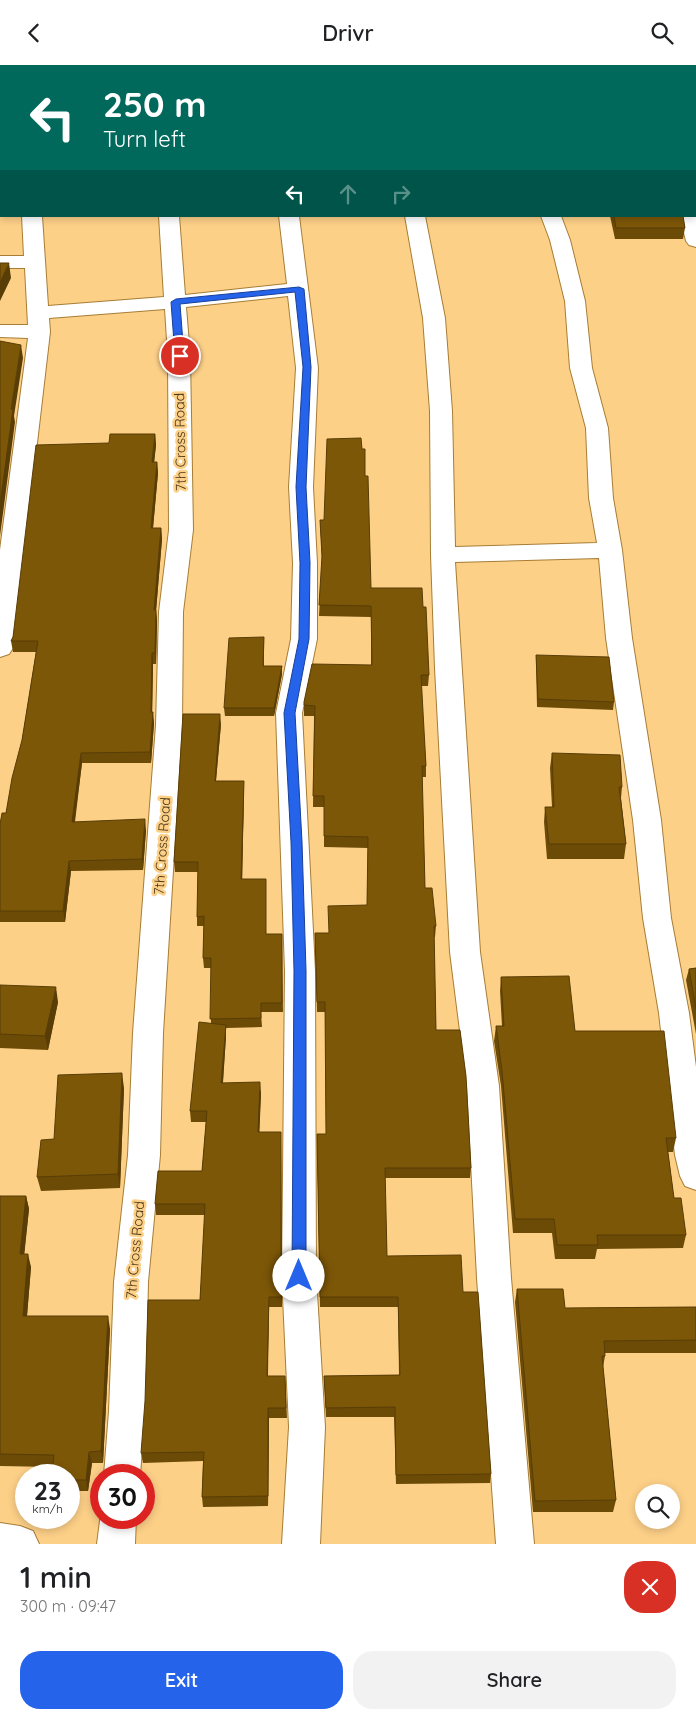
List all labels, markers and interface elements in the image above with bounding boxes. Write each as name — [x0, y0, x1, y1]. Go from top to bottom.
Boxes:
icon: back — [20, 19, 48, 47]
text: Drivr — [322, 19, 374, 47]
icon: search — [648, 19, 676, 47]
text: 250 m — [103, 82, 207, 126]
icon: left — [20, 85, 85, 150]
text: Turn left — [103, 125, 186, 153]
icon: left — [281, 180, 309, 208]
icon: ahead — [334, 180, 362, 208]
icon: right — [387, 180, 415, 208]
pin — [159, 335, 201, 377]
icon: arrive — [166, 342, 194, 370]
street label: 7th Cross Road — [170, 393, 190, 491]
street label: 7th Cross Road — [150, 796, 174, 896]
street label: 7th Cross Road — [122, 1200, 148, 1300]
position arrow — [272, 1249, 324, 1301]
speed limit sign: 30 — [90, 1464, 155, 1529]
text: 23 — [34, 1475, 61, 1506]
map controls — [635, 1484, 680, 1529]
button: search — [635, 1484, 680, 1529]
text: km/h — [32, 1501, 63, 1516]
text: 1 min — [20, 1558, 92, 1596]
button: close — [624, 1561, 676, 1613]
text: 300 m · 09:47 — [20, 1596, 116, 1616]
button: Exit — [20, 1651, 343, 1709]
button: Share — [353, 1651, 676, 1709]

